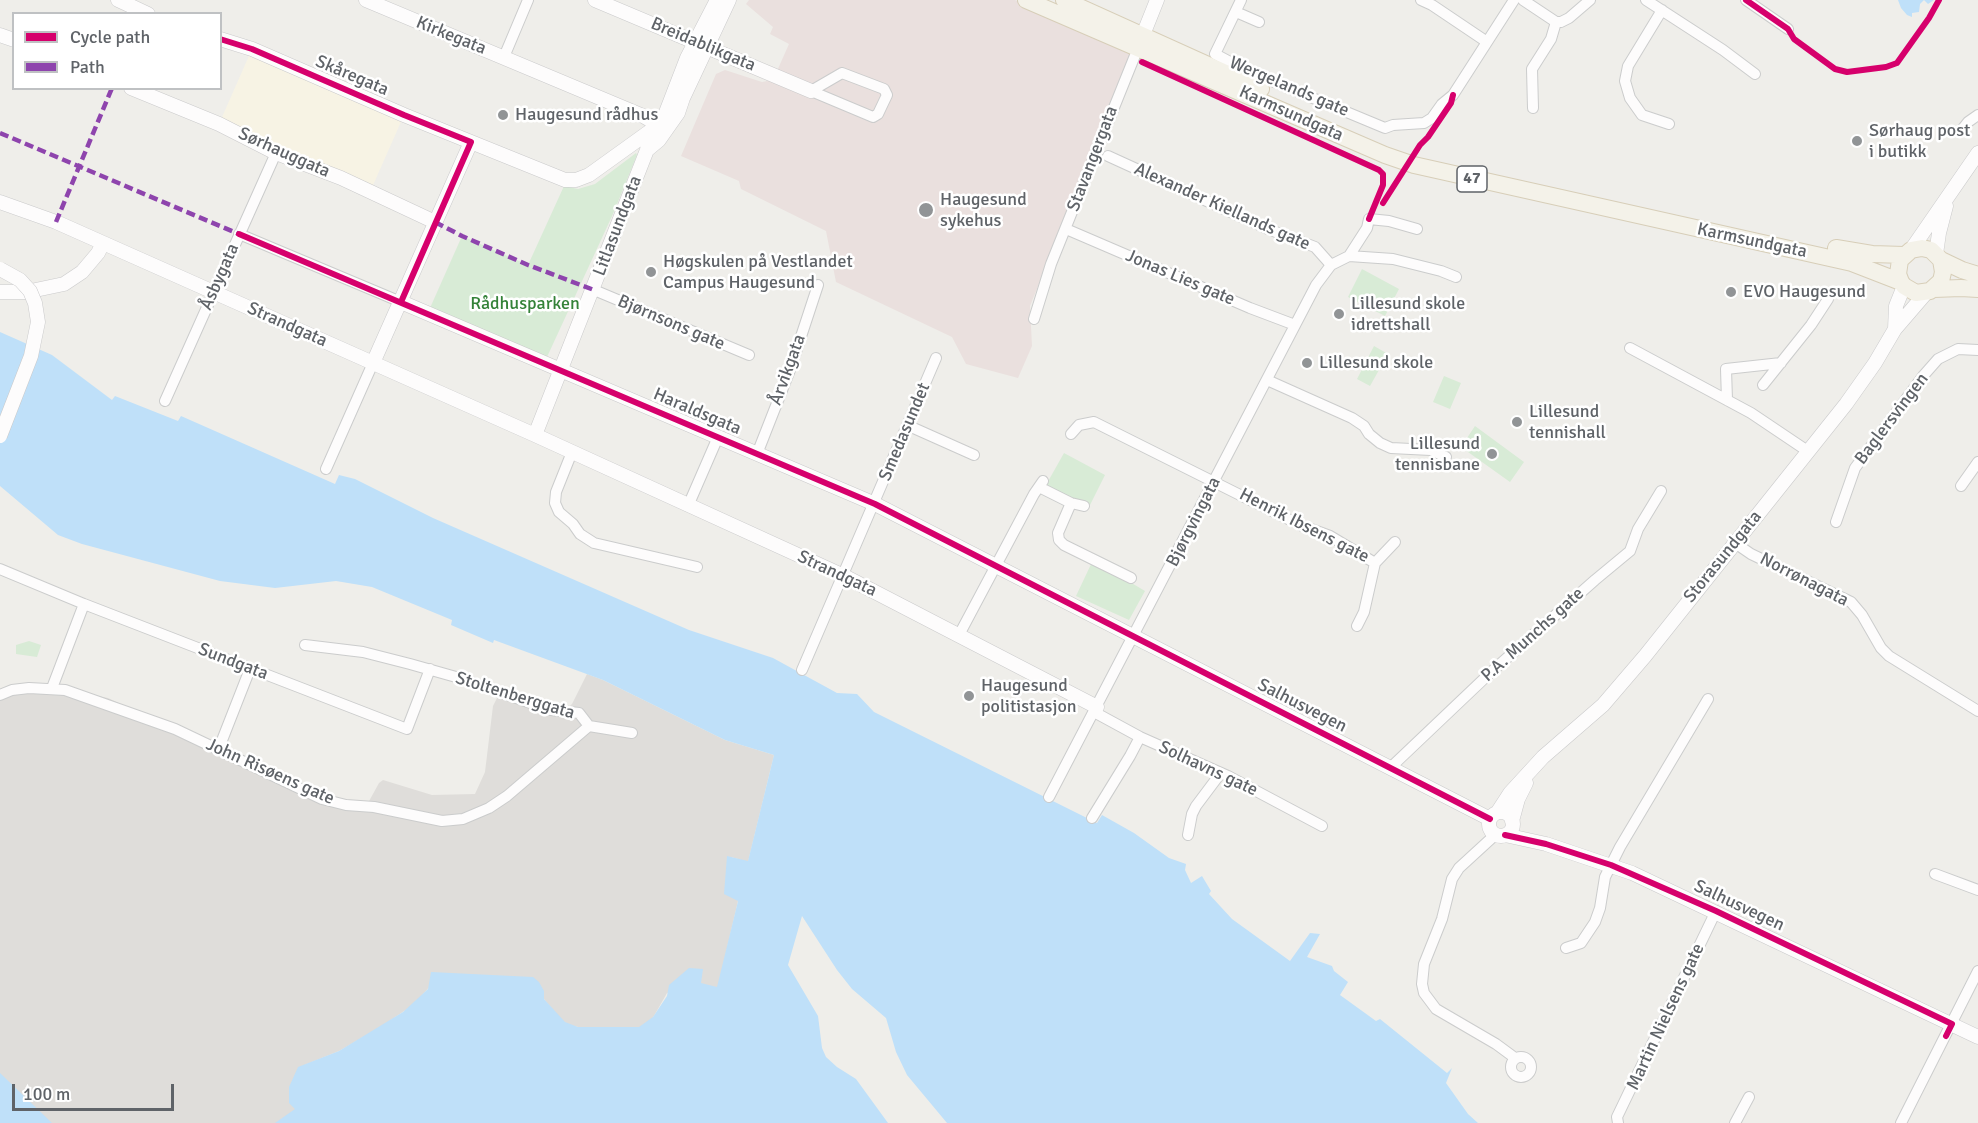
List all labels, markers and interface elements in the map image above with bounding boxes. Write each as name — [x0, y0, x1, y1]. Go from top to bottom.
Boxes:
legend — [12, 12, 222, 90]
street label: Kirkegata — [413, 12, 489, 60]
street label: Breidablikgata — [647, 13, 759, 77]
text: Cycle path — [70, 26, 150, 48]
street label: Skåregata — [312, 51, 392, 101]
street label: Wergelands gate — [1226, 52, 1352, 122]
text: Path — [70, 56, 105, 78]
street label: Karmsundgata — [1236, 81, 1346, 147]
street label: Stavangergata — [1063, 103, 1123, 215]
place label: Haugesund rådhus — [515, 104, 658, 126]
marker: Haugesund rådhus — [496, 108, 510, 122]
place label: Sørhaug post i butikk — [1869, 120, 1970, 162]
street label: Sørhauggata — [235, 123, 333, 183]
marker: Sørhaug post i butikk — [1850, 134, 1864, 148]
street label: Alexander Kiellands gate — [1131, 158, 1313, 256]
road number: 47 — [1457, 166, 1487, 192]
street label: Litlasundgata — [589, 173, 647, 279]
place label: Haugesund sykehus — [940, 189, 1027, 232]
marker: Haugesund sykehus — [917, 201, 935, 219]
street label: Karmsundgata — [1695, 219, 1809, 263]
street label: Åsbygata — [196, 240, 244, 314]
street label: Jonas Lies gate — [1122, 245, 1238, 311]
place label: Høgskulen på Vestlandet Campus Haugesund — [663, 251, 853, 294]
marker: Høgskulen på Vestlandet Campus Haugesund — [644, 265, 658, 279]
place label: EVO Haugesund — [1743, 281, 1866, 303]
marker: EVO Haugesund — [1724, 285, 1738, 299]
street label: Bjørnsons gate — [614, 291, 728, 355]
park label: Rådhusparken — [470, 293, 580, 315]
place label: Lillesund skole idrettshall — [1351, 293, 1465, 336]
street label: Strandgata — [244, 298, 330, 352]
marker: Lillesund skole idrettshall — [1332, 307, 1346, 321]
street label: Årvikgata — [765, 332, 811, 408]
place label: Lillesund skole — [1319, 352, 1433, 374]
marker: Lillesund skole — [1300, 356, 1314, 370]
street label: Baglersvingen — [1851, 369, 1933, 469]
street label: Smedasundet — [875, 380, 935, 484]
street label: Haraldsgata — [650, 384, 744, 440]
place label: Lillesund tennishall — [1529, 401, 1606, 444]
marker: Lillesund tennishall — [1510, 415, 1524, 429]
place label: Lillesund tennisbane — [1395, 433, 1480, 476]
marker: Lillesund tennisbane — [1485, 447, 1499, 461]
street label: Bjørgvingata — [1162, 474, 1226, 570]
street label: Henrik Ibsens gate — [1236, 484, 1372, 568]
street label: Storasundgata — [1679, 507, 1767, 607]
street label: Strandgata — [794, 546, 880, 602]
street label: Norrønagata — [1756, 548, 1852, 612]
street label: P.A. Munchs gate — [1477, 583, 1589, 687]
street label: Sundgata — [195, 639, 271, 685]
street label: Stoltenberggata — [453, 668, 577, 724]
street label: Salhusvegen — [1254, 674, 1350, 738]
place label: Haugesund politistasjon — [981, 675, 1077, 718]
marker: Haugesund politistasjon — [962, 689, 976, 703]
street label: John Risøens gate — [202, 734, 338, 810]
street label: Solhavns gate — [1155, 737, 1261, 801]
street label: Salhusvegen — [1690, 876, 1788, 936]
street label: Martin Nielsens gate — [1623, 940, 1709, 1094]
scale bar — [15, 1072, 177, 1110]
text: 100 m — [23, 1083, 70, 1105]

